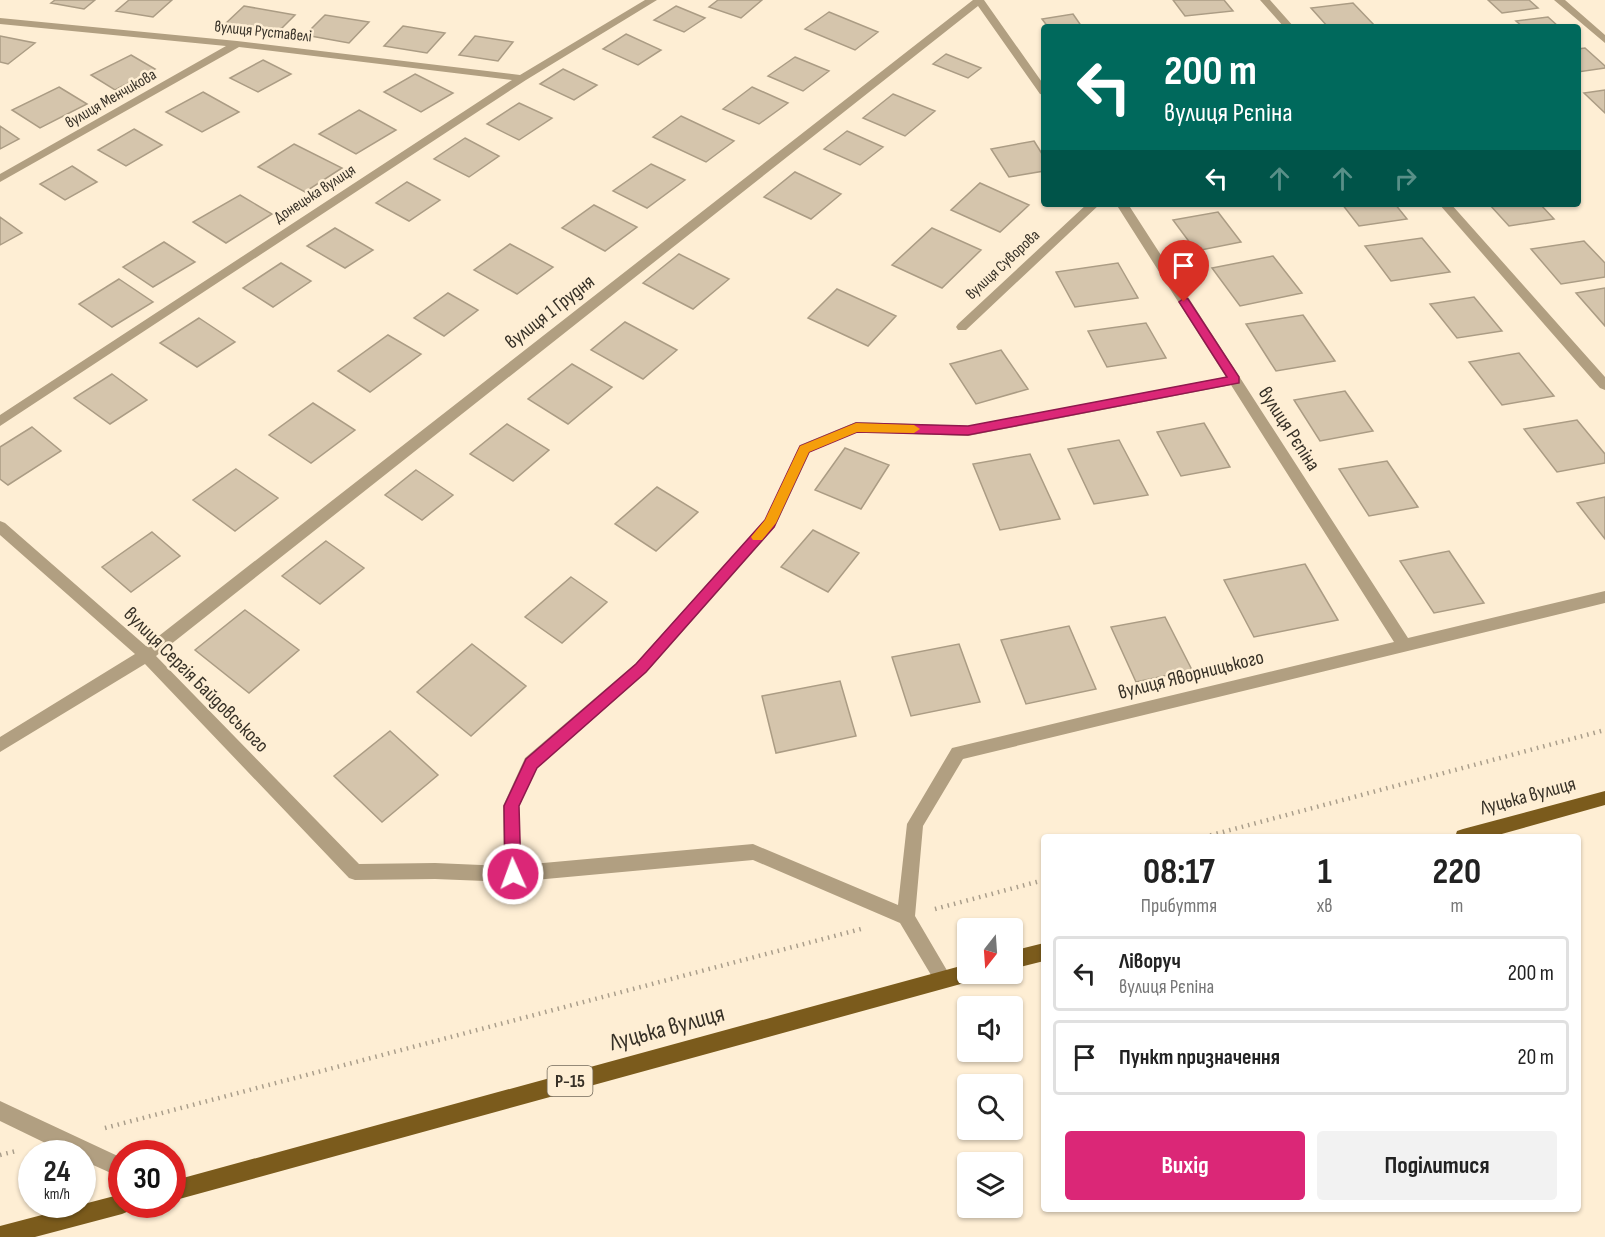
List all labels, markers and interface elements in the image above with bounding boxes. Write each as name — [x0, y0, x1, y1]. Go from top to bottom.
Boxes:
street label: вулиця Руставелі — [213, 17, 313, 47]
text: 200 m — [1164, 46, 1257, 97]
icon: left — [1065, 48, 1143, 126]
street label: вулиця Менчикова — [62, 65, 160, 133]
text: вулиця Рєпіна — [1164, 97, 1293, 129]
street label: Донецька вулиця — [271, 161, 359, 227]
icon: left — [1200, 162, 1233, 195]
icon: ahead — [1263, 162, 1296, 195]
icon: ahead — [1326, 162, 1359, 195]
icon: right — [1389, 162, 1422, 195]
street label: вулиця Суворова — [962, 226, 1044, 304]
pin — [1158, 240, 1209, 302]
icon: arrive — [1167, 249, 1200, 282]
street label: вулиця 1 Грудня — [501, 270, 599, 354]
street label: вулиця Рєпіна — [1253, 383, 1325, 475]
street label: вулиця Сергія Байдовського — [118, 602, 274, 758]
street label: вулиця Яворницького — [1116, 645, 1266, 705]
street label: Луцька вулиця — [1477, 772, 1578, 821]
position arrow — [481, 842, 545, 906]
text: 08:17 — [1143, 851, 1215, 894]
text: 1 — [1318, 851, 1332, 894]
text: 220 — [1432, 851, 1481, 894]
text: Прибуття — [1141, 894, 1217, 918]
text: хв — [1317, 894, 1333, 918]
text: m — [1450, 894, 1463, 918]
north arrow — [957, 918, 1023, 984]
map controls — [957, 918, 1023, 1218]
text: Ліворуч — [1119, 948, 1181, 975]
icon: left — [1068, 957, 1101, 990]
text: 200 m — [1508, 960, 1554, 987]
text: вулиця Рєпіна — [1119, 975, 1214, 999]
button: sound — [957, 996, 1023, 1062]
street label: Луцька вулиця — [605, 999, 728, 1057]
icon: arrive — [1068, 1041, 1101, 1074]
text: Пункт призначення — [1119, 1044, 1280, 1071]
text: 20 m — [1518, 1044, 1554, 1071]
road number: Р-15 — [548, 1066, 592, 1096]
button: search — [957, 1074, 1023, 1140]
button: Вихід — [1065, 1131, 1305, 1200]
button: Поділитися — [1317, 1131, 1557, 1200]
speed limit sign: 30 — [108, 1140, 186, 1218]
button: layers — [957, 1152, 1023, 1218]
text: 24 — [44, 1154, 70, 1190]
text: km/h — [44, 1185, 70, 1204]

